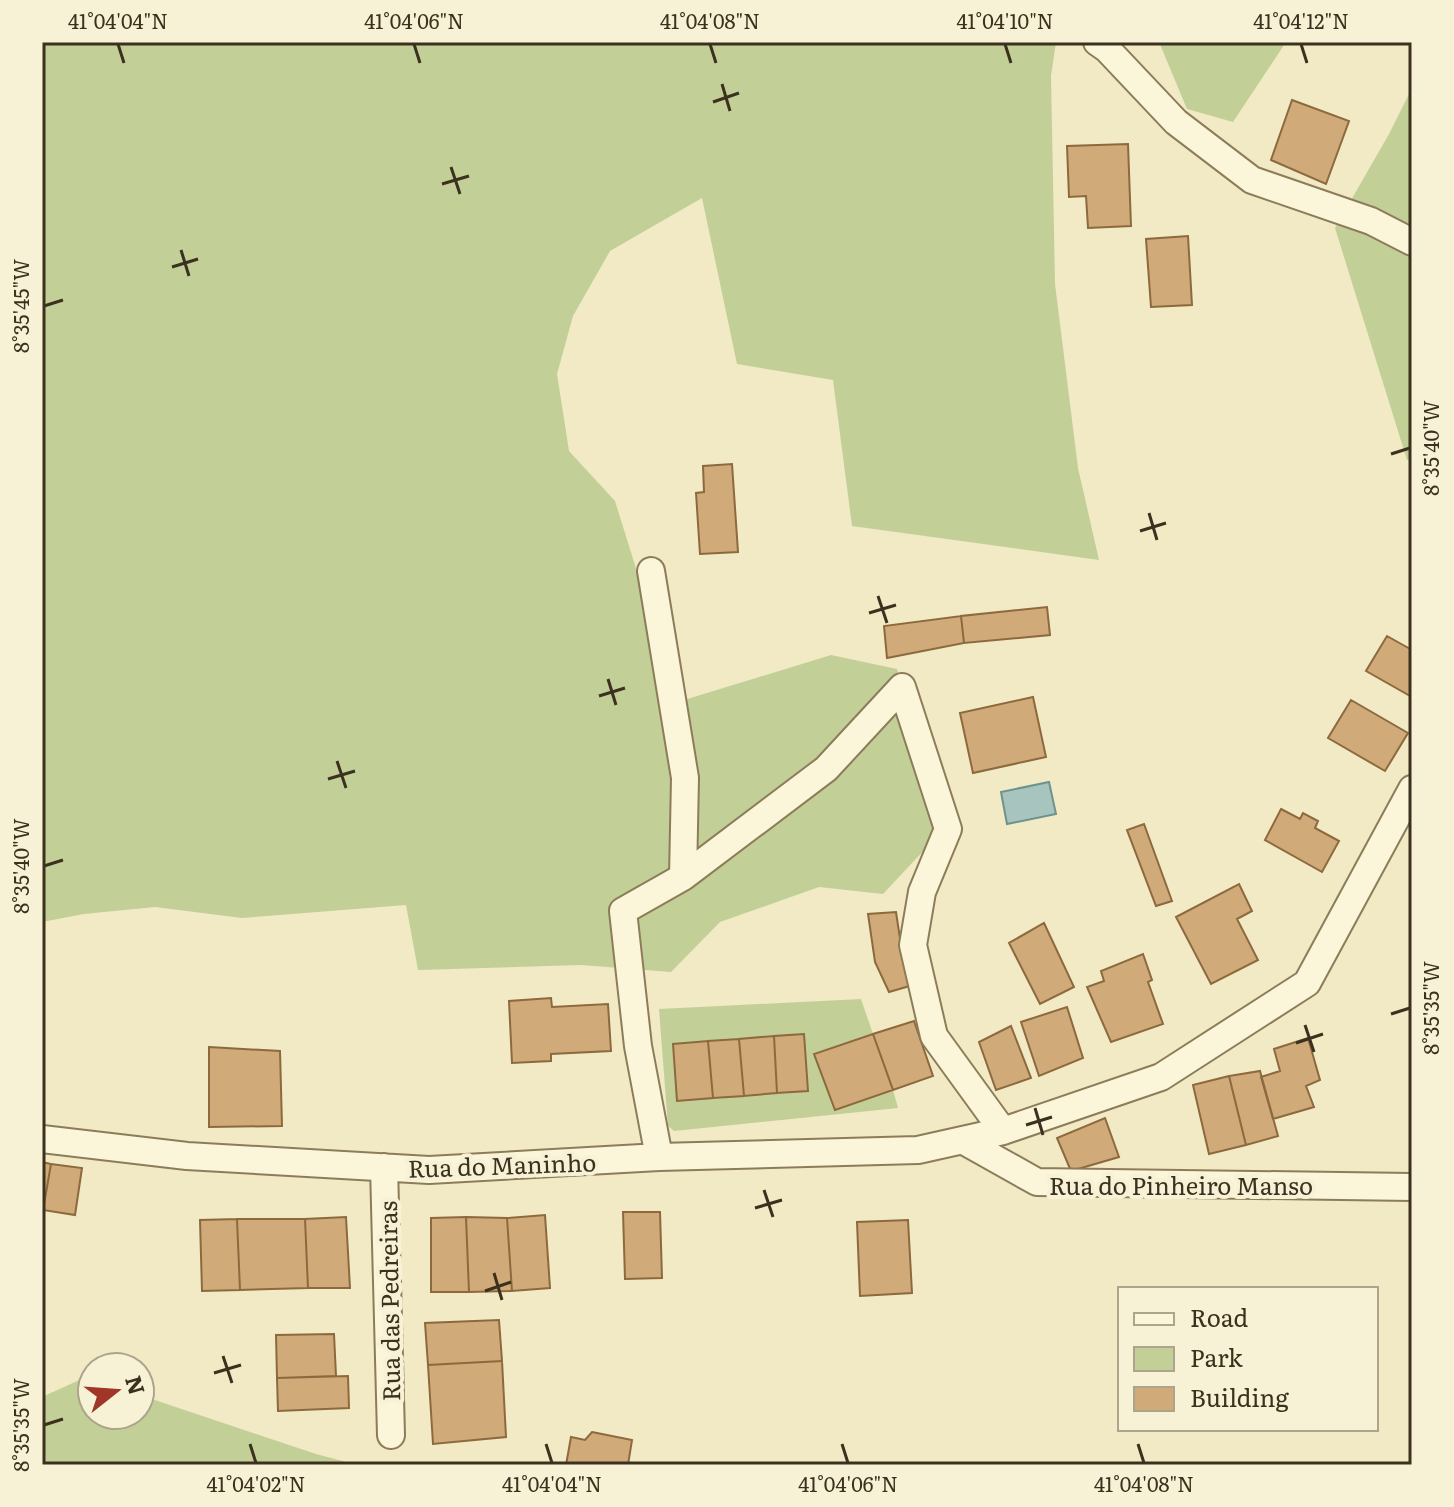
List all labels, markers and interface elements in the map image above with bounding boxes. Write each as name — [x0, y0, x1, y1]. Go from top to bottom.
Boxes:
text: 41°04'04"N — [68, 5, 168, 35]
text: 41°04'06"N — [364, 5, 464, 35]
text: 41°04'08"N — [660, 5, 760, 35]
text: 41°04'10"N — [956, 5, 1054, 35]
text: 41°04'12"N — [1253, 5, 1349, 35]
text: 8°35'45"W — [5, 259, 35, 353]
text: 8°35'40"W — [1415, 400, 1445, 496]
text: 8°35'40"W — [5, 818, 35, 914]
text: 8°35'35"W — [1415, 961, 1445, 1055]
street label: Rua do Maninho — [407, 1143, 597, 1185]
street label: Rua do Pinheiro Manso — [1049, 1167, 1313, 1202]
street label: Rua das Pedreiras — [369, 1200, 407, 1401]
legend — [1118, 1287, 1378, 1431]
text: Road — [1190, 1299, 1249, 1334]
text: Park — [1190, 1339, 1243, 1374]
north arrow — [76, 1351, 156, 1431]
text: N — [118, 1371, 155, 1398]
text: 8°35'35"W — [5, 1378, 35, 1472]
text: Building — [1190, 1379, 1289, 1414]
text: 41°04'02"N — [207, 1468, 305, 1498]
text: 41°04'04"N — [502, 1468, 602, 1498]
text: 41°04'06"N — [798, 1468, 898, 1498]
text: 41°04'08"N — [1094, 1468, 1194, 1498]

